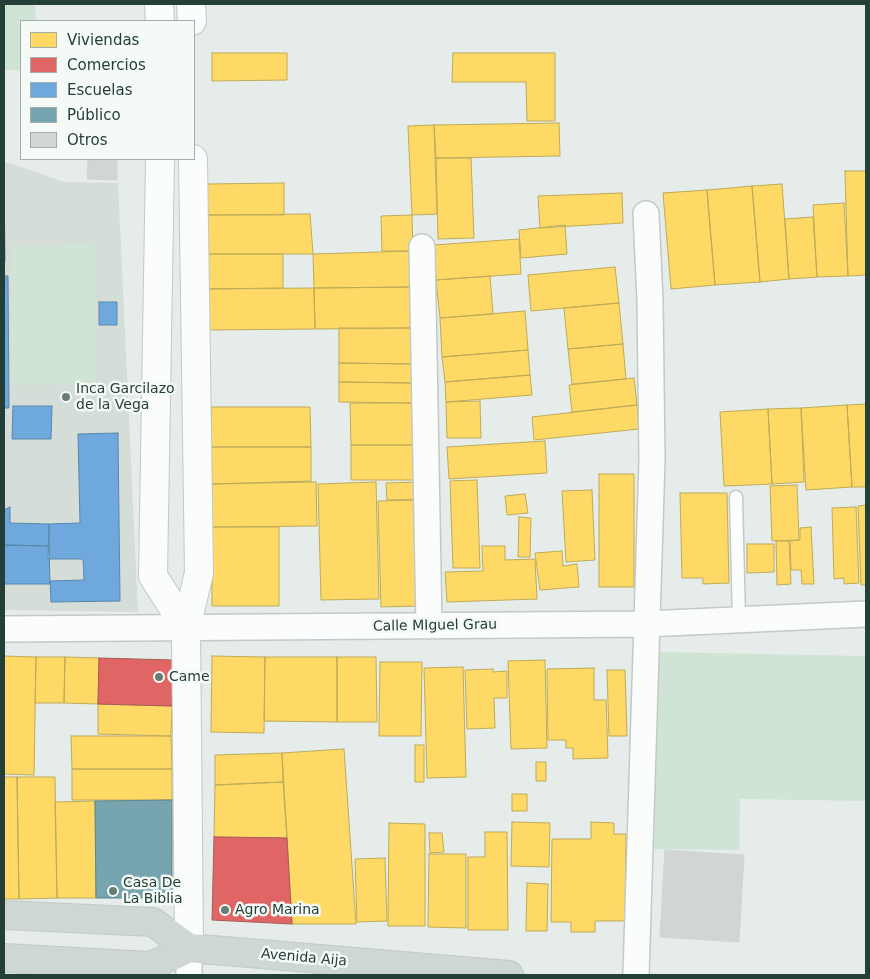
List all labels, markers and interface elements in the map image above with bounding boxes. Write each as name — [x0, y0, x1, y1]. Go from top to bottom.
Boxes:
legend — [20, 20, 195, 160]
text: Viviendas — [67, 31, 139, 49]
text: Comercios — [67, 56, 146, 74]
text: Escuelas — [67, 81, 132, 99]
text: Público — [67, 106, 121, 124]
text: Otros — [67, 131, 108, 149]
place label: Inca Garcilazo de la Vega — [76, 381, 175, 414]
marker: Inca Garcilazo de la Vega — [60, 391, 72, 403]
street label: Calle MIguel Grau — [373, 617, 497, 635]
place label: Came — [169, 669, 210, 685]
marker: Came — [153, 671, 165, 683]
place label: Casa De La Biblia — [123, 875, 183, 908]
marker: Casa De La Biblia — [107, 885, 119, 897]
place label: Agro Marina — [235, 902, 320, 918]
marker: Agro Marina — [219, 904, 231, 916]
street label: Avenida Aija — [260, 946, 348, 970]

